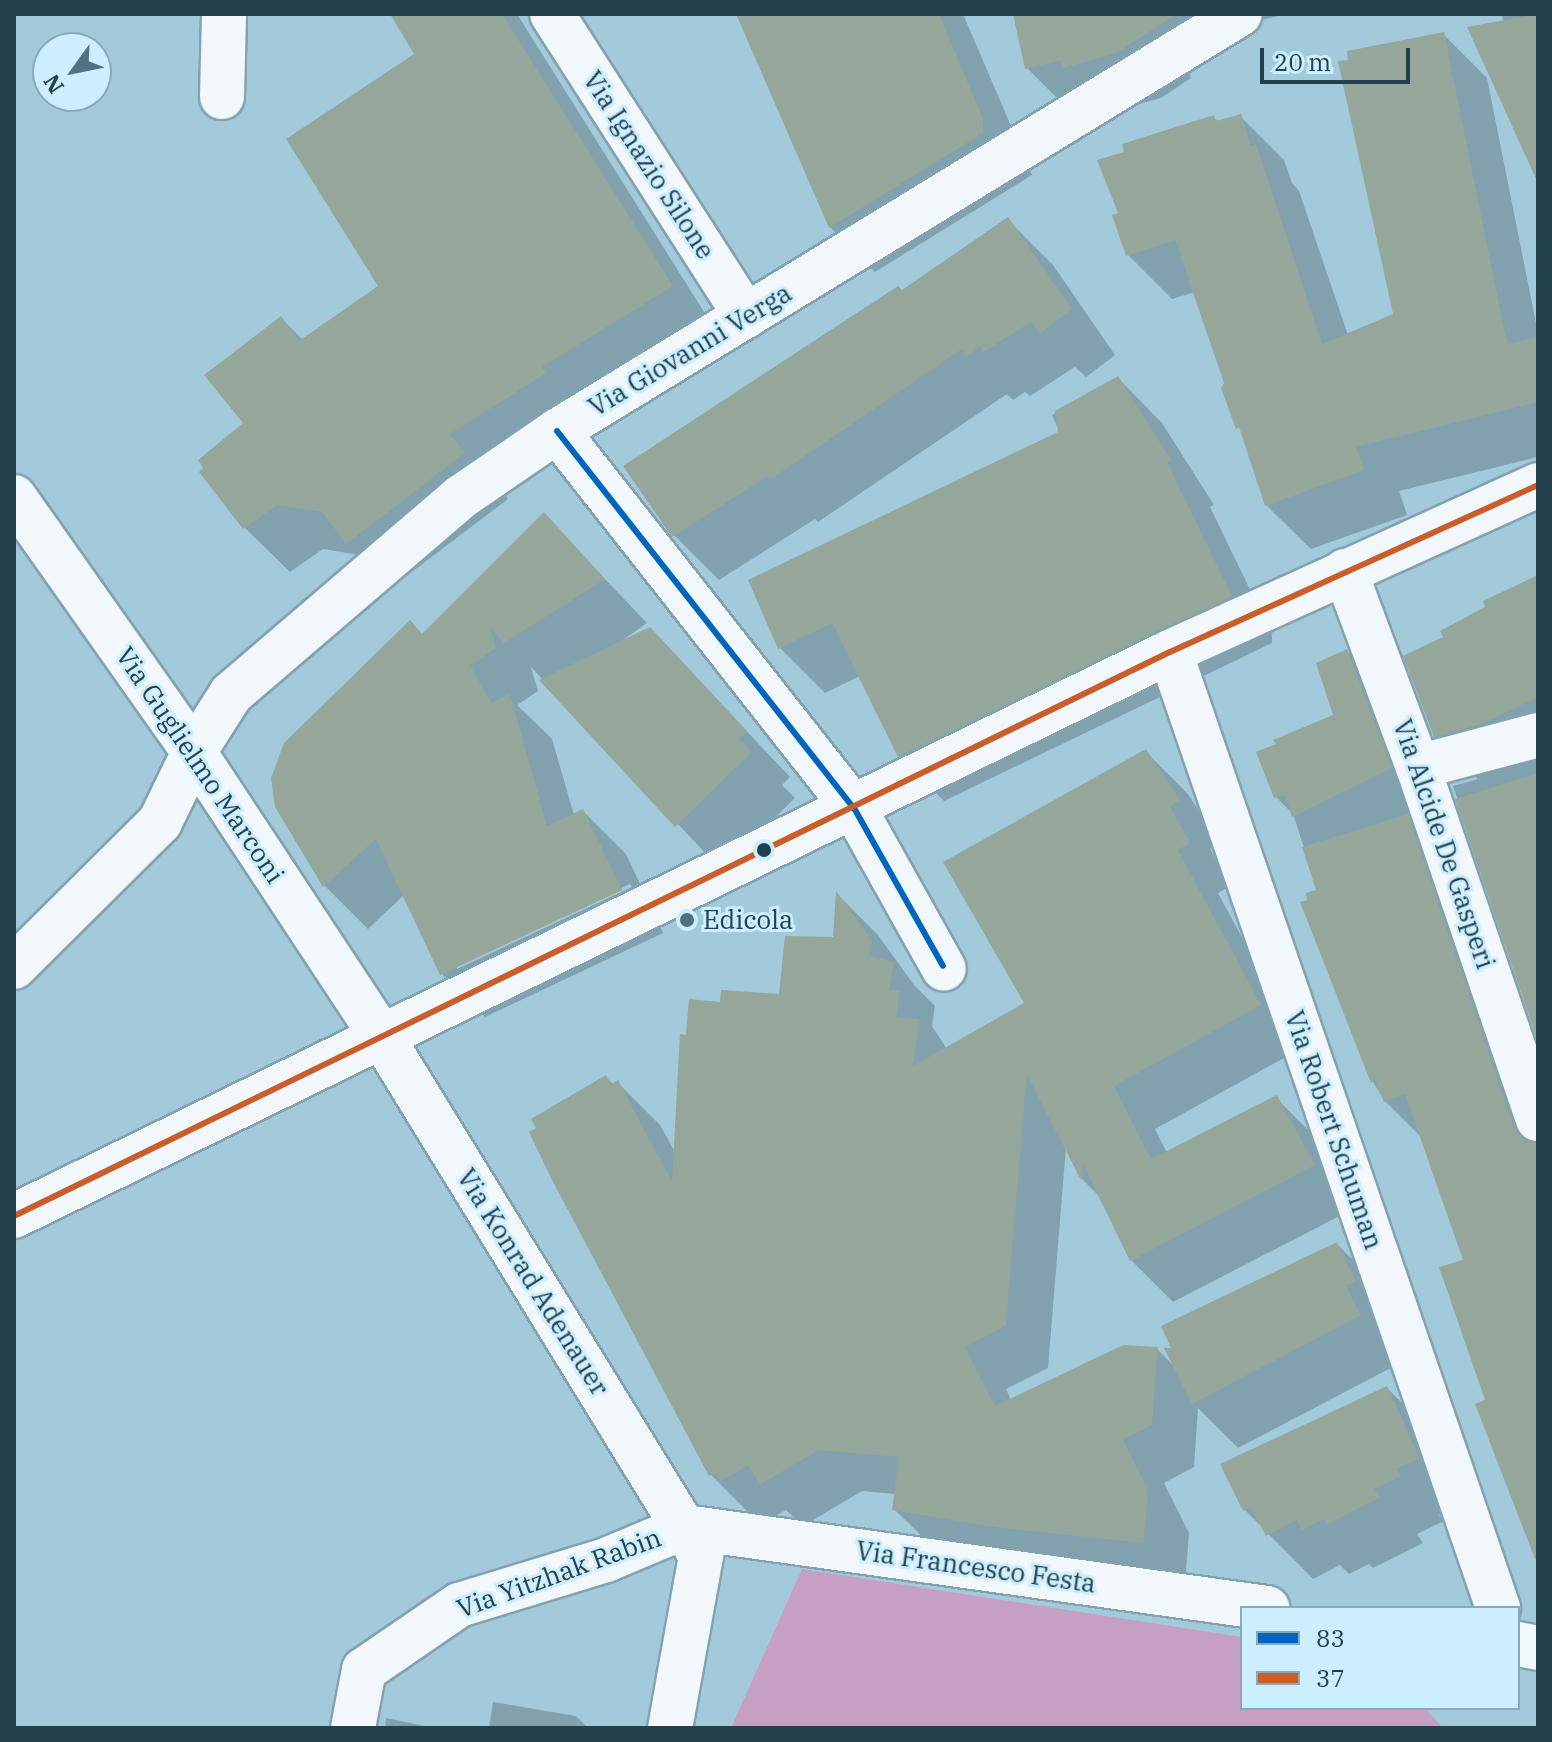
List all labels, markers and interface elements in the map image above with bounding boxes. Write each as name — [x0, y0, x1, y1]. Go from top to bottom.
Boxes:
north arrow — [32, 32, 112, 112]
scale bar — [1264, 32, 1414, 82]
text: 20 m — [1274, 46, 1331, 78]
street label: Via Ignazio Silone — [577, 65, 721, 265]
text: N — [36, 69, 70, 99]
street label: Via Giovanni Verga — [583, 277, 797, 423]
street label: Via Guglielmo Marconi — [109, 641, 291, 889]
street label: Via Alcide De Gasperi — [1387, 715, 1501, 973]
unlabelled marker — [756, 842, 772, 858]
place label: Edicola — [703, 904, 793, 936]
marker: Edicola — [678, 911, 696, 929]
street label: Via Robert Schuman — [1279, 1007, 1389, 1253]
street label: Via Konrad Adenauer — [451, 1163, 615, 1401]
street label: Via Yitzhak Rabin — [453, 1522, 665, 1624]
street label: Via Francesco Festa — [854, 1535, 1098, 1599]
legend — [1240, 1606, 1520, 1710]
text: 83 — [1316, 1622, 1345, 1654]
text: 37 — [1316, 1662, 1345, 1694]

